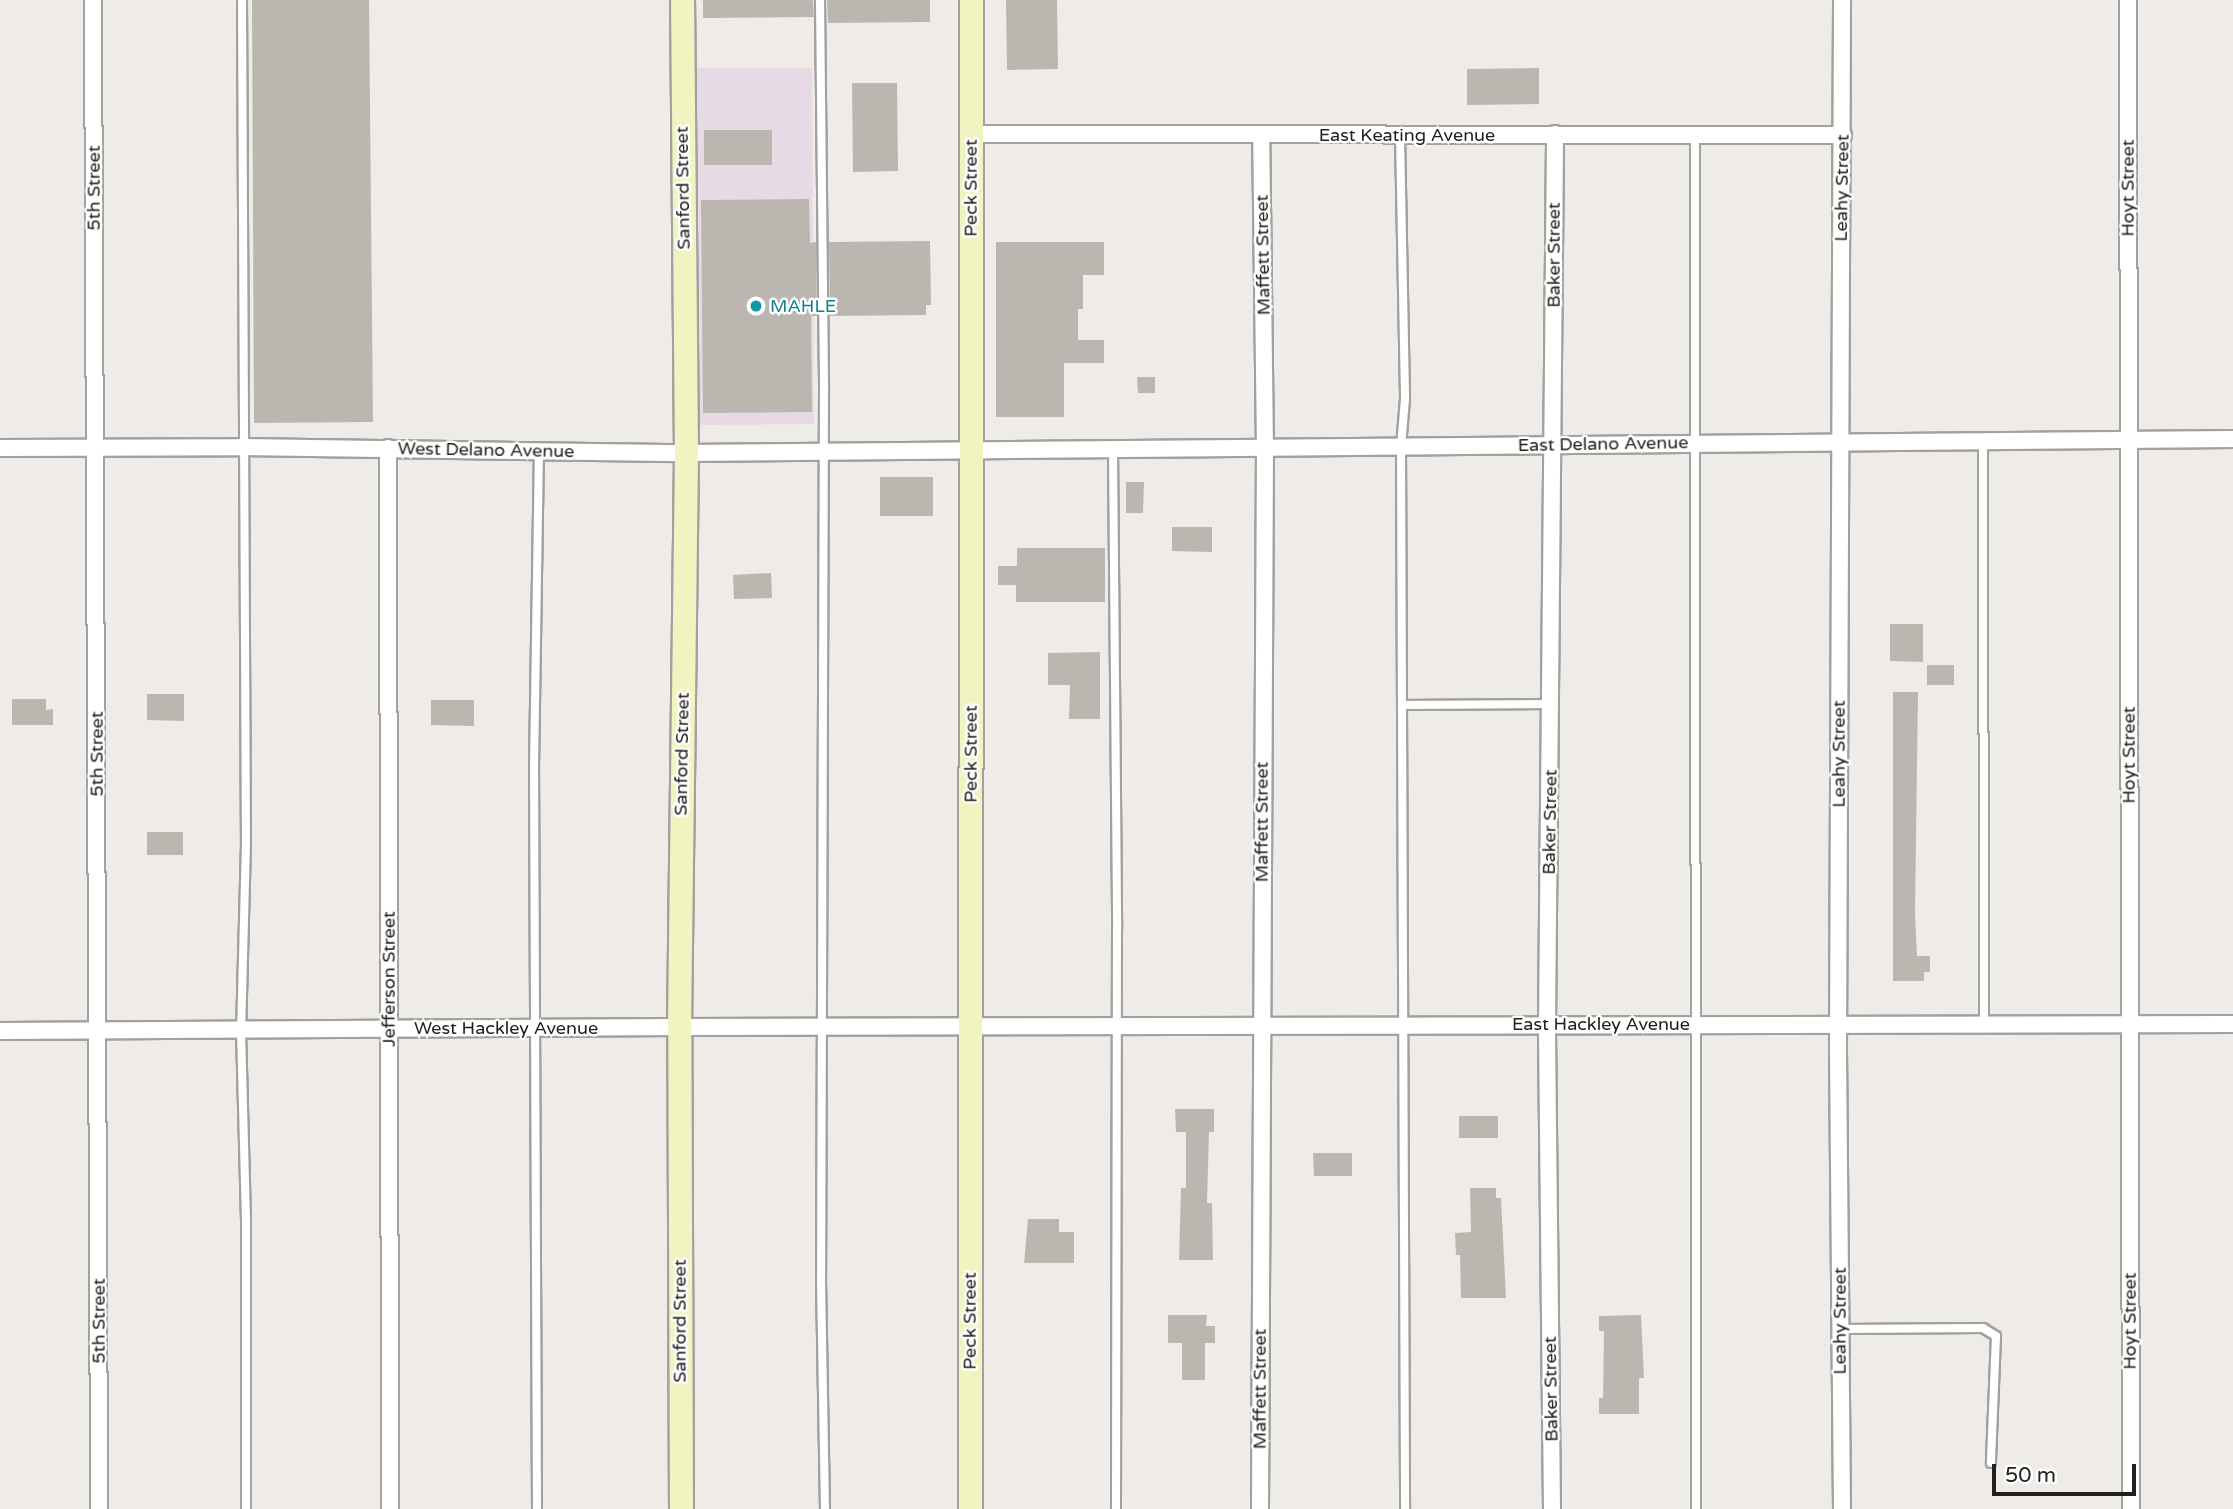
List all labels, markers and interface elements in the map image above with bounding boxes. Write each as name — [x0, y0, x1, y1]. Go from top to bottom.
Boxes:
street label: East Keating Avenue — [1319, 124, 1495, 146]
street label: Sanford Street — [671, 126, 695, 250]
street label: Leahy Street — [1830, 134, 1854, 242]
street label: Peck Street — [960, 139, 982, 237]
street label: Hoyt Street — [2117, 139, 2139, 237]
street label: 5th Street — [83, 145, 105, 231]
street label: Maffett Street — [1251, 194, 1275, 316]
street label: Baker Street — [1543, 202, 1565, 308]
place label: MAHLE — [770, 295, 836, 317]
marker: MAHLE — [748, 298, 764, 314]
street label: East Delano Avenue — [1518, 432, 1688, 456]
street label: West Delano Avenue — [397, 438, 575, 462]
street label: Sanford Street — [670, 692, 694, 816]
street label: Leahy Street — [1828, 700, 1850, 808]
street label: Peck Street — [960, 705, 982, 803]
street label: Hoyt Street — [2118, 706, 2140, 804]
street label: 5th Street — [86, 711, 108, 797]
street label: Maffett Street — [1251, 762, 1273, 882]
street label: Baker Street — [1538, 769, 1562, 875]
street label: Jefferson Street — [378, 911, 400, 1047]
street label: East Hackley Avenue — [1512, 1013, 1690, 1035]
street label: West Hackley Avenue — [414, 1017, 598, 1039]
street label: Sanford Street — [669, 1259, 691, 1383]
street label: Leahy Street — [1829, 1267, 1851, 1375]
street label: Peck Street — [959, 1272, 981, 1370]
street label: Hoyt Street — [2119, 1272, 2141, 1370]
street label: 5th Street — [88, 1278, 110, 1364]
street label: Maffett Street — [1249, 1329, 1271, 1449]
street label: Baker Street — [1539, 1336, 1563, 1442]
scale bar — [1995, 1450, 2138, 1494]
text: 50 m — [2005, 1463, 2056, 1488]

